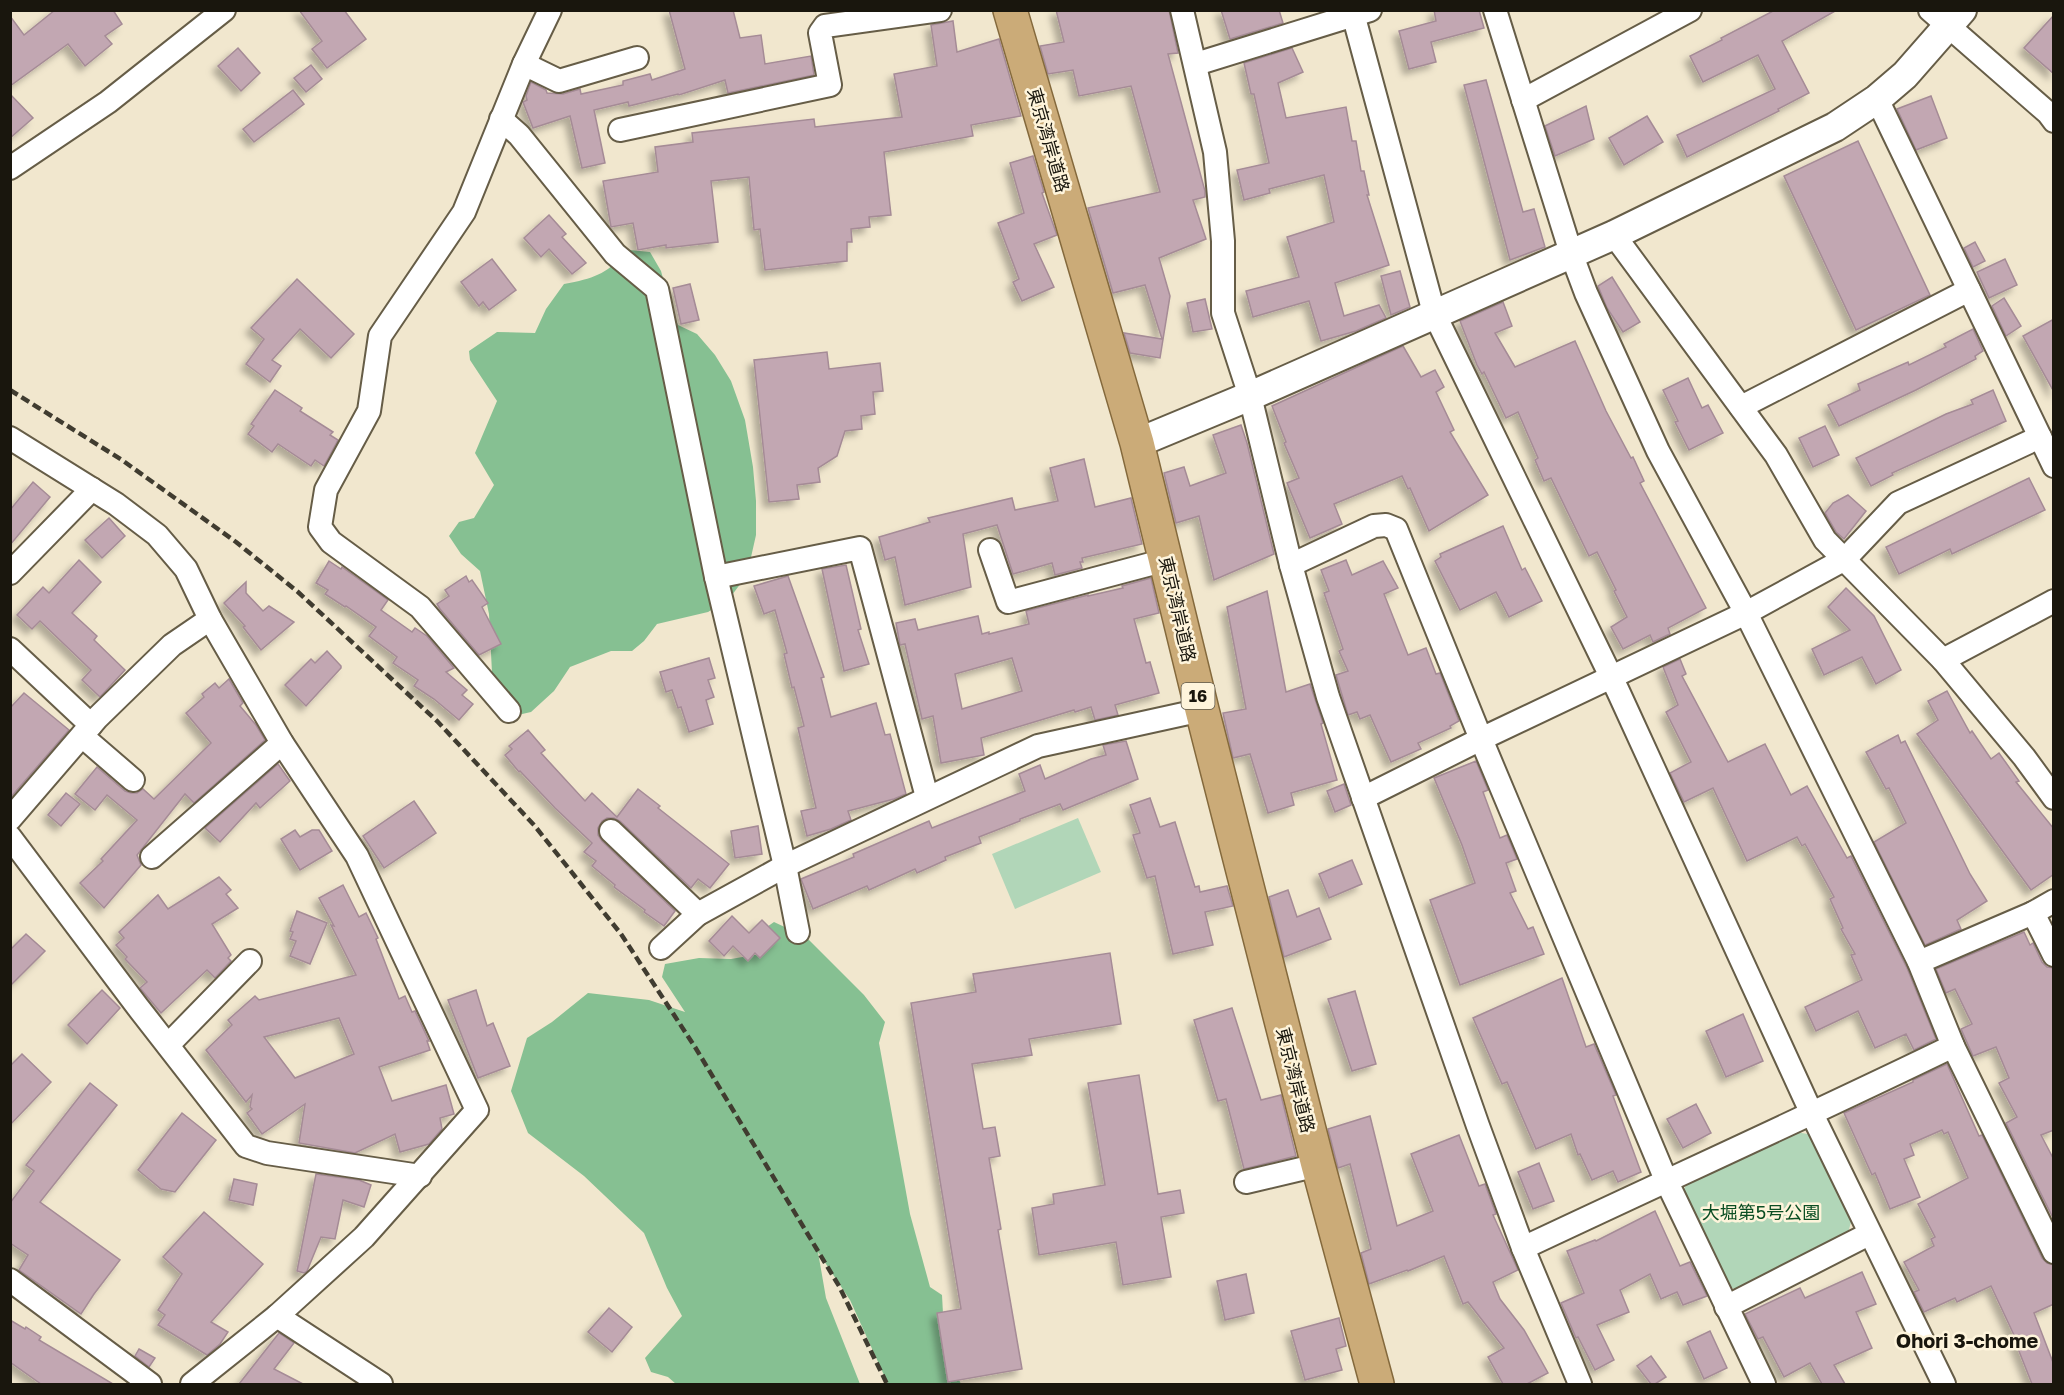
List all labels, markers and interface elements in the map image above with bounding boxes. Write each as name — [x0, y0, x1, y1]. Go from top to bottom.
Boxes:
street label: 東京湾岸道路 — [1024, 85, 1074, 195]
street label: 東京湾岸道路 — [1155, 554, 1201, 664]
road number: 16 — [1182, 683, 1214, 709]
street label: 東京湾岸道路 — [1272, 1025, 1320, 1135]
park label: 大堀第5号公園 — [1702, 1201, 1820, 1223]
district label: Ohori 3-chome — [1896, 1328, 2038, 1352]

